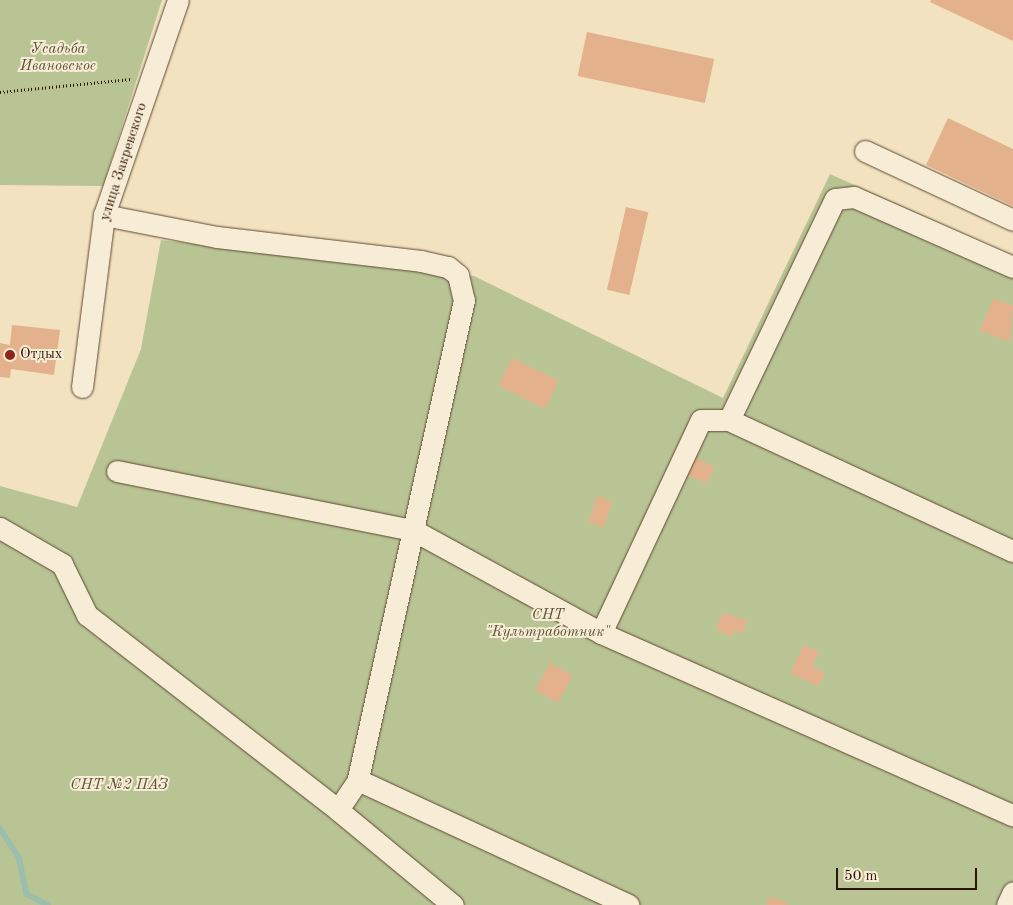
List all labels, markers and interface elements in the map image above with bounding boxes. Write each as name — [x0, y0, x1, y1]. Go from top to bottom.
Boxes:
park label: Усадьба Ивановское — [20, 40, 96, 75]
street label: улица Закревского — [96, 101, 152, 223]
place label: Отдых — [20, 346, 63, 364]
marker: Отдых — [4, 349, 16, 361]
park label: СНТ "Культработник" — [486, 606, 610, 641]
park label: СНТ №2 ПАЗ — [70, 777, 168, 795]
scale bar — [838, 858, 979, 890]
text: 50 m — [844, 869, 878, 884]

